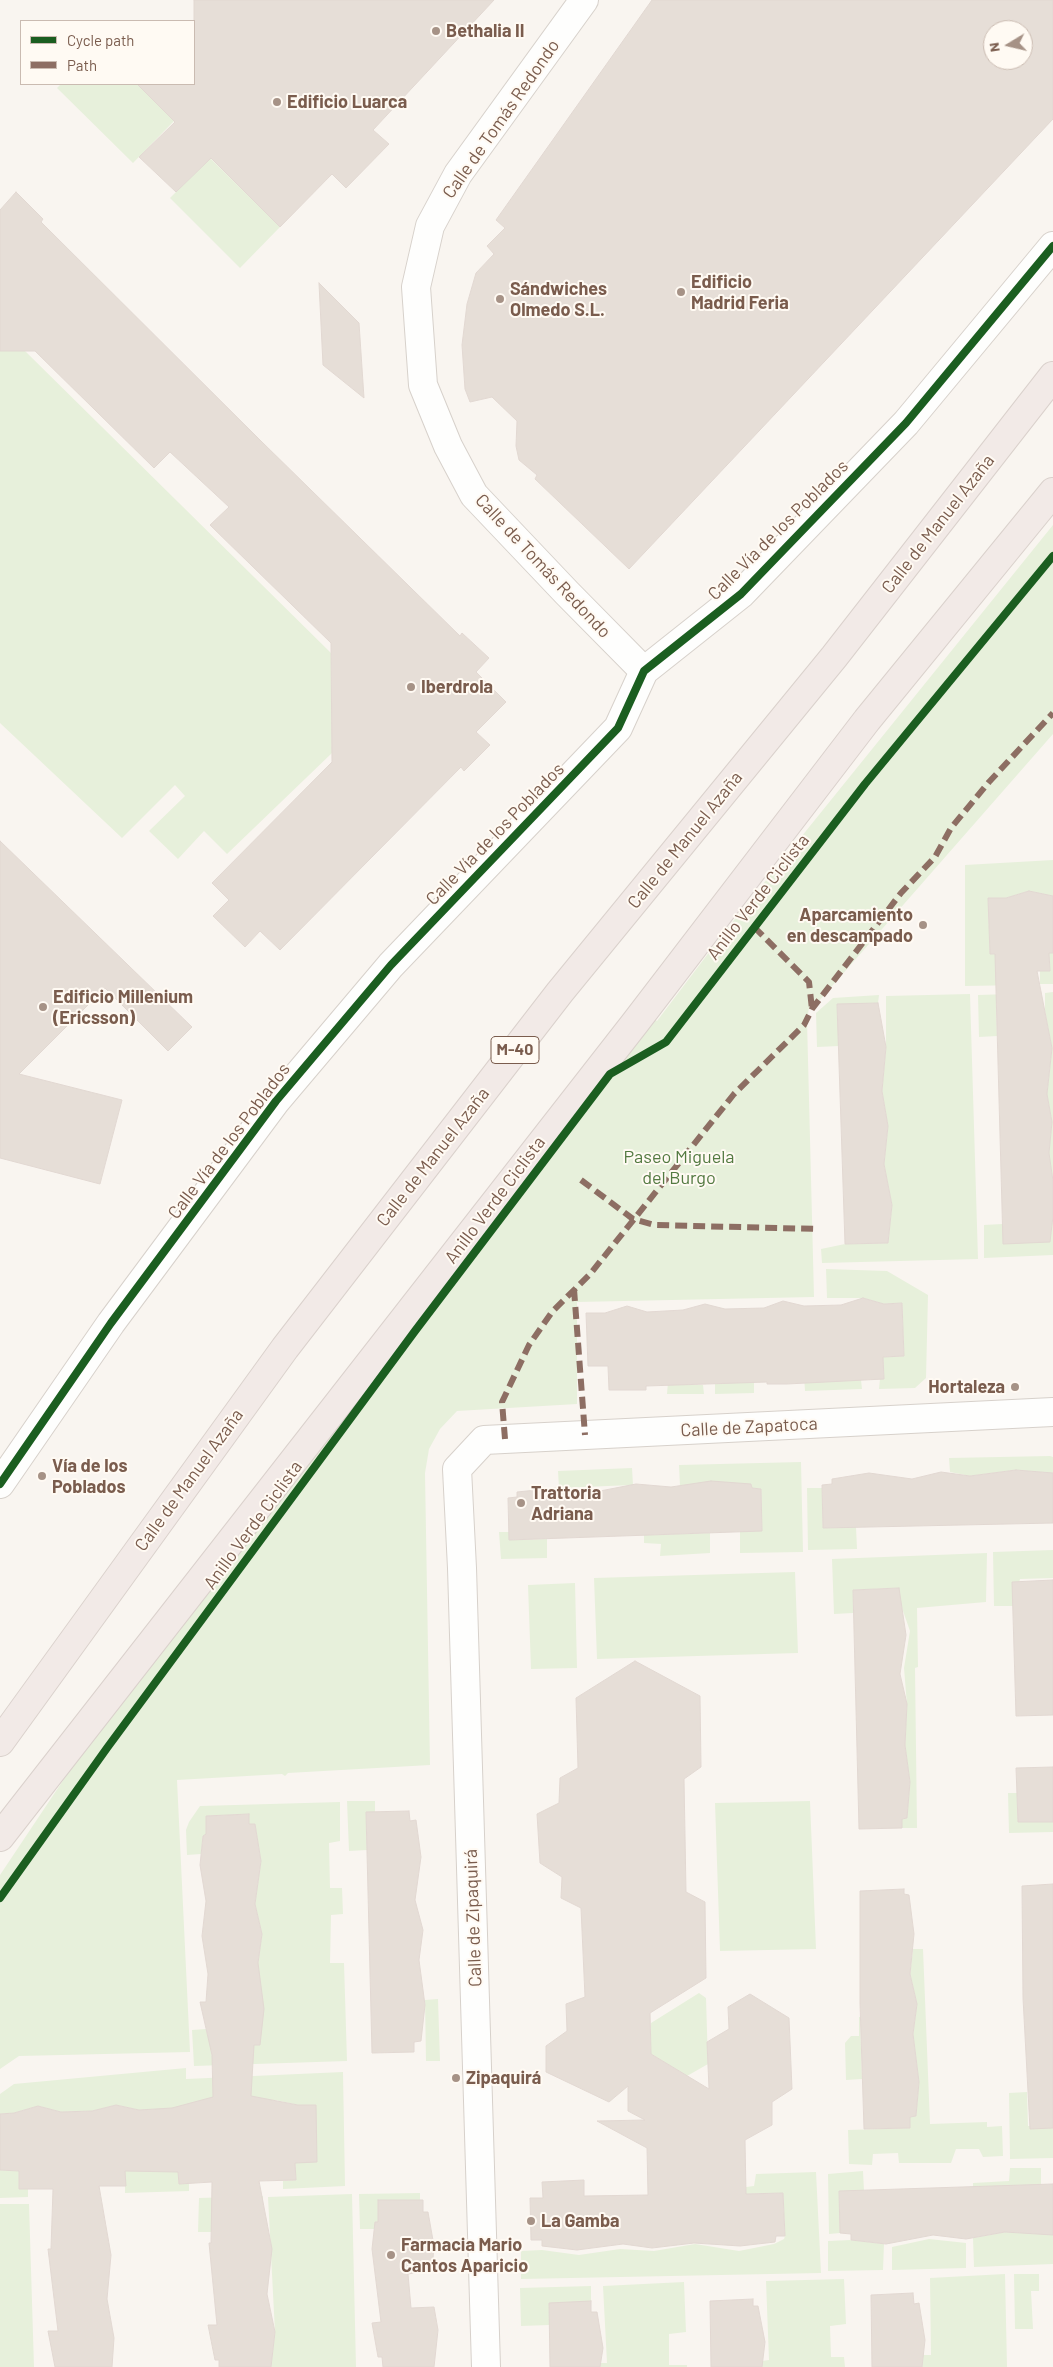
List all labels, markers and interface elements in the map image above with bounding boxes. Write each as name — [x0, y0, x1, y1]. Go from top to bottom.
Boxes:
legend — [20, 20, 195, 85]
place label: Bethalia II — [446, 20, 525, 42]
north arrow — [983, 20, 1033, 70]
marker: Bethalia II — [430, 25, 442, 37]
text: Cycle path — [67, 31, 134, 49]
street label: Calle de Tomás Redondo — [438, 35, 564, 203]
text: N — [985, 41, 1003, 53]
text: Path — [67, 56, 97, 74]
place label: Edificio Luarca — [287, 91, 407, 113]
marker: Edificio Luarca — [271, 96, 283, 108]
place label: Edificio Madrid Feria — [691, 271, 789, 314]
place label: Sándwiches Olmedo S.L. — [510, 278, 607, 320]
marker: Edificio Madrid Feria — [675, 286, 687, 298]
marker: Sándwiches Olmedo S.L. — [494, 293, 506, 305]
street label: Calle de Manuel Azaña — [877, 450, 999, 598]
street label: Calle Vía de los Poblados — [703, 455, 853, 605]
street label: Calle de Tomás Redondo — [471, 490, 615, 642]
place label: Iberdrola — [421, 676, 493, 698]
marker: Iberdrola — [405, 681, 417, 693]
street label: Calle Vía de los Poblados — [421, 758, 569, 910]
street label: Calle de Manuel Azaña — [623, 767, 747, 913]
street label: Anillo Verde Ciclista — [702, 830, 814, 964]
place label: Aparcamiento en descampado — [787, 904, 913, 946]
marker: Aparcamiento en descampado — [917, 919, 929, 931]
place label: Edificio Millenium (Ericsson) — [53, 986, 193, 1028]
marker: Edificio Millenium (Ericsson) — [37, 1001, 49, 1013]
road number: M-40 — [491, 1036, 539, 1064]
street label: Calle Vía de los Poblados — [163, 1059, 295, 1223]
street label: Calle de Manuel Azaña — [372, 1083, 494, 1231]
street label: Anillo Verde Ciclista — [440, 1132, 550, 1268]
park label: Paseo Miguela del Burgo — [623, 1146, 735, 1188]
place label: Hortaleza — [928, 1376, 1005, 1398]
marker: Hortaleza — [1009, 1381, 1021, 1393]
street label: Calle de Manuel Azaña — [130, 1405, 248, 1555]
street label: Calle de Zapatoca — [680, 1413, 818, 1441]
place label: Vía de los Poblados — [52, 1455, 128, 1498]
street label: Anillo Verde Ciclista — [199, 1456, 307, 1594]
marker: Vía de los Poblados — [36, 1470, 48, 1482]
place label: Trattoria Adriana — [531, 1482, 601, 1525]
marker: Trattoria Adriana — [515, 1497, 527, 1509]
street label: Calle de Zipaquirá — [460, 1849, 486, 1987]
place label: Zipaquirá — [466, 2067, 541, 2089]
marker: Zipaquirá — [450, 2072, 462, 2084]
place label: La Gamba — [541, 2210, 620, 2232]
marker: La Gamba — [525, 2215, 537, 2227]
place label: Farmacia Mario Cantos Aparicio — [401, 2234, 528, 2276]
marker: Farmacia Mario Cantos Aparicio — [385, 2249, 397, 2261]

